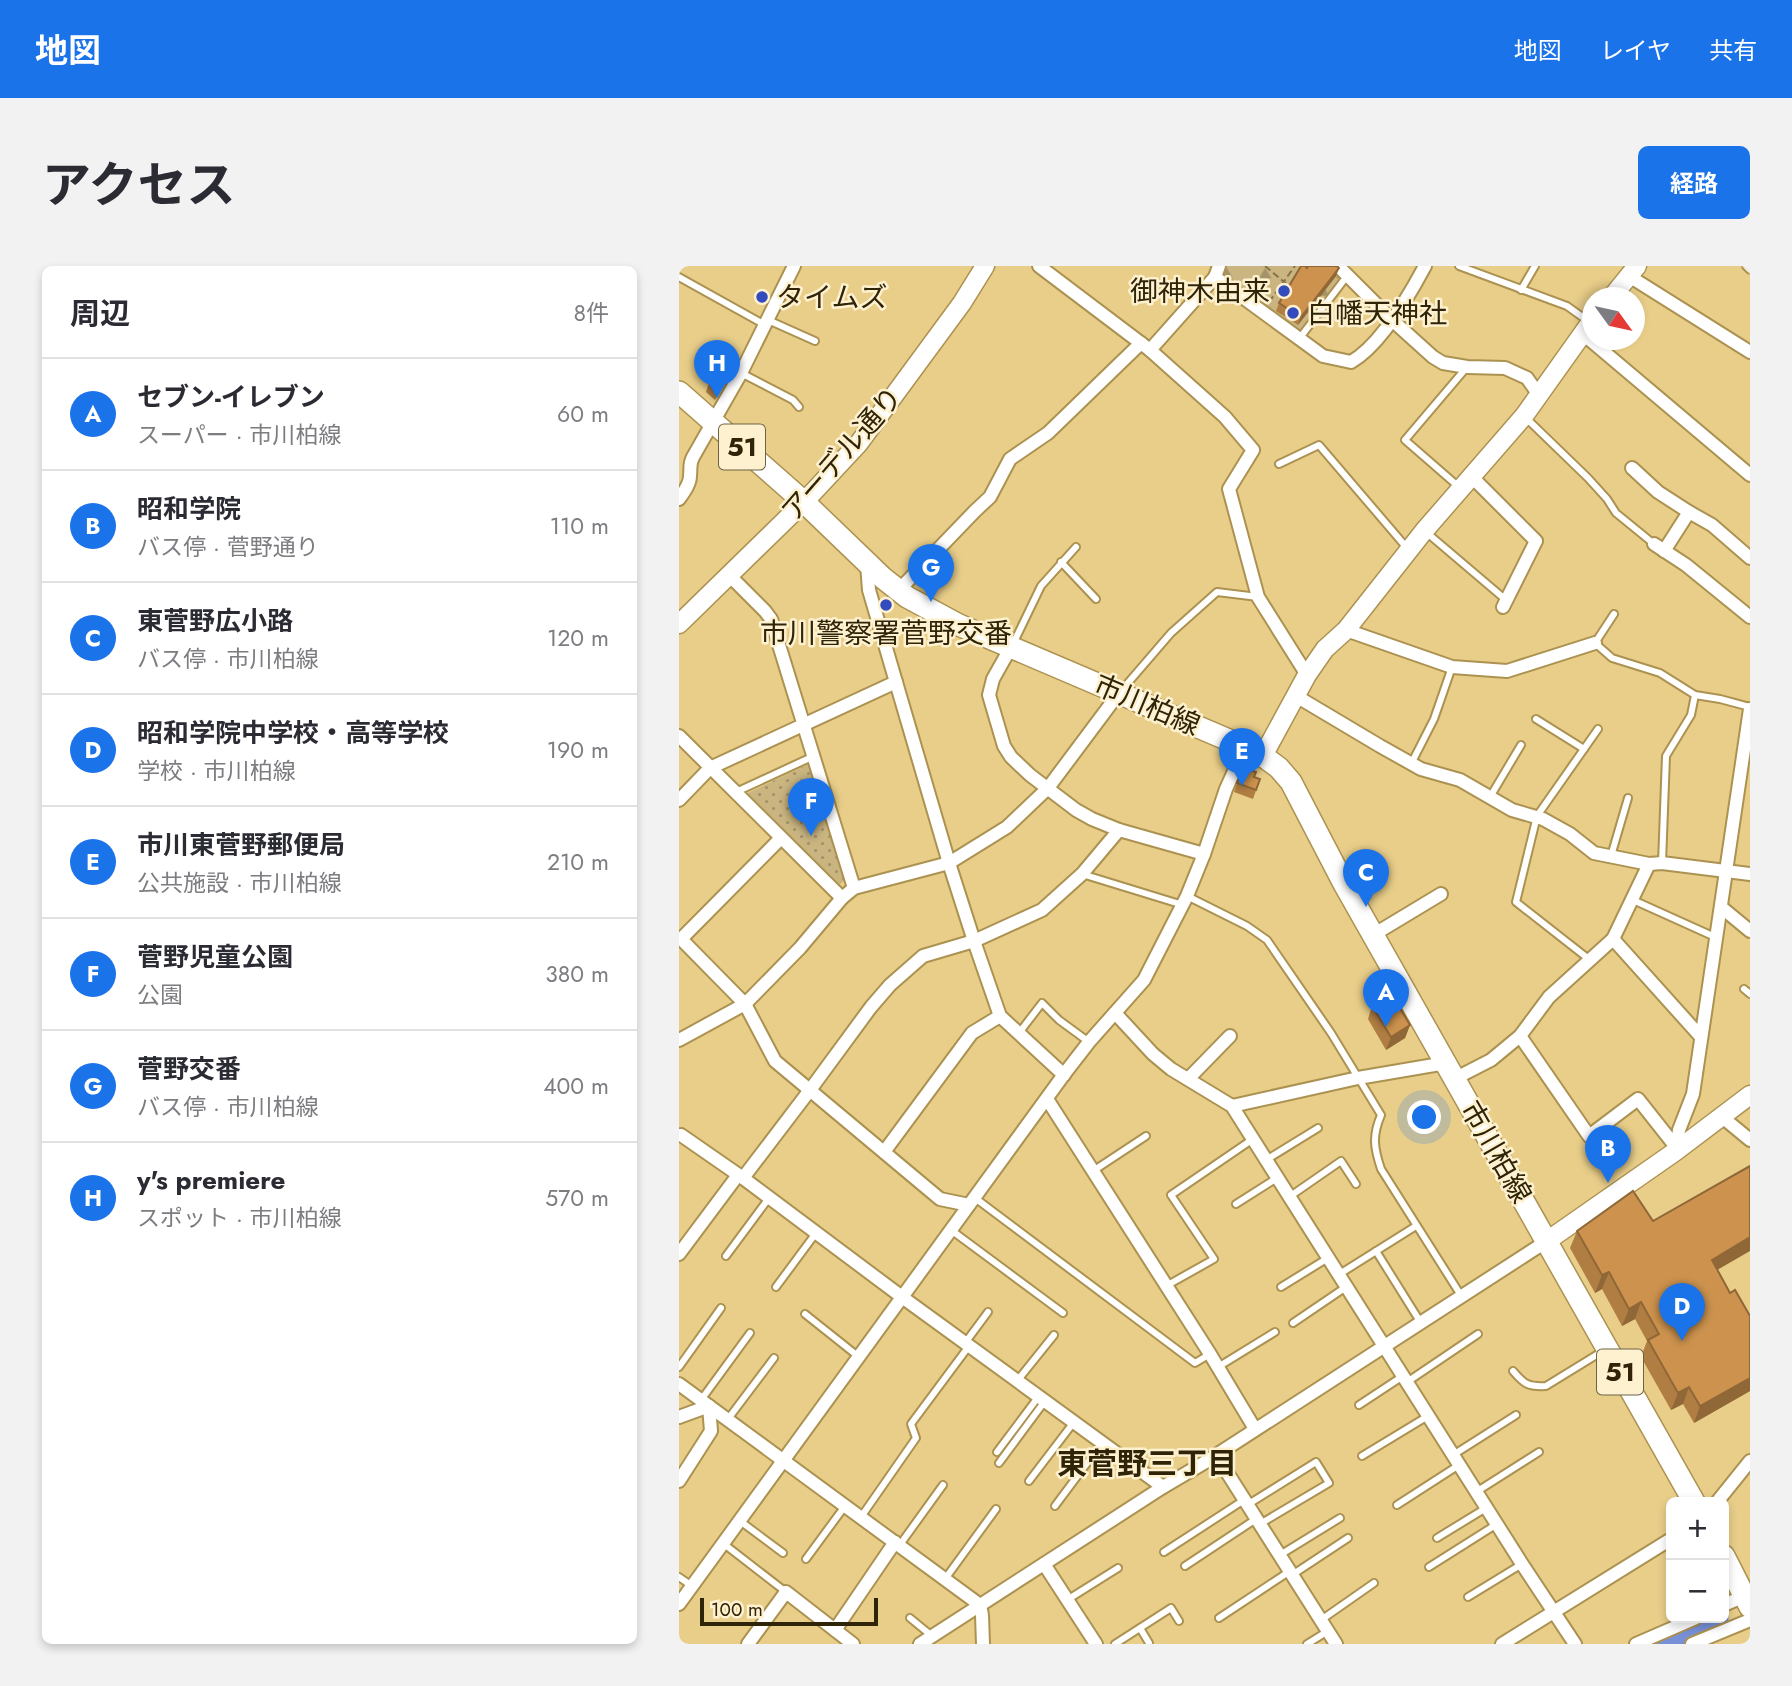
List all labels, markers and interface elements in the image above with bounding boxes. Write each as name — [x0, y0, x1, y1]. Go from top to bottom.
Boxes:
text: 地図 — [35, 27, 101, 74]
text: 地図 — [1514, 33, 1562, 68]
text: レイヤ — [1600, 33, 1671, 68]
text: 共有 — [1709, 33, 1757, 68]
button: 経路 — [1638, 146, 1750, 219]
text: アクセス — [42, 150, 236, 220]
place label: 御神木由来 — [1130, 271, 1270, 312]
place label: タイムズ — [776, 277, 887, 318]
marker: 御神木由来 — [1276, 283, 1292, 299]
north arrow — [1582, 287, 1645, 350]
marker: タイムズ — [754, 289, 770, 305]
text: 周辺 — [70, 292, 130, 335]
place label: 白幡天神社 — [1307, 293, 1447, 334]
text: 8件 — [573, 296, 609, 330]
marker: 白幡天神社 — [1285, 305, 1301, 321]
pin: H — [694, 340, 740, 398]
text: セブン-イレブン — [137, 378, 325, 416]
street label: アーデル通り — [772, 378, 912, 530]
text: A — [85, 397, 101, 431]
text: 60 m — [557, 397, 609, 431]
text: スーパー · 市川柏線 — [137, 418, 341, 452]
road number: 51 — [719, 424, 765, 470]
text: 昭和学院 — [137, 490, 241, 528]
text: B — [85, 509, 101, 543]
text: 110 m — [550, 509, 609, 543]
text: バス停 · 菅野通り — [137, 530, 319, 564]
pin: G — [908, 544, 954, 602]
marker: 市川警察署菅野交番 — [878, 597, 894, 613]
text: 東菅野広小路 — [137, 602, 293, 640]
place label: 市川警察署菅野交番 — [760, 613, 1012, 654]
text: C — [85, 621, 101, 655]
text: 120 m — [547, 621, 609, 655]
text: バス停 · 市川柏線 — [137, 642, 319, 676]
street label: 市川柏線 — [1087, 664, 1207, 746]
text: 昭和学院中学校・高等学校 — [137, 714, 449, 752]
pin: E — [1219, 728, 1265, 786]
text: D — [85, 733, 101, 767]
text: 190 m — [547, 733, 609, 767]
text: 学校 · 市川柏線 — [137, 754, 296, 788]
pin: F — [788, 778, 834, 836]
text: 市川東菅野郵便局 — [137, 826, 345, 864]
text: E — [86, 845, 100, 879]
text: 210 m — [547, 845, 609, 879]
pin: C — [1343, 849, 1389, 907]
text: 公共施設 · 市川柏線 — [137, 866, 342, 900]
text: 菅野児童公園 — [137, 938, 293, 976]
text: F — [87, 957, 99, 991]
text: 380 m — [545, 957, 609, 991]
pin: A — [1363, 969, 1409, 1027]
text: 公園 — [137, 978, 183, 1012]
text: 菅野交番 — [137, 1050, 241, 1088]
text: G — [84, 1069, 102, 1103]
text: 400 m — [543, 1069, 609, 1103]
text: バス停 · 市川柏線 — [137, 1090, 319, 1124]
street label: 市川柏線 — [1450, 1093, 1542, 1211]
your location — [1407, 1100, 1441, 1134]
pin: B — [1585, 1125, 1631, 1183]
text: y's premiere — [137, 1161, 285, 1199]
text: H — [84, 1181, 102, 1215]
text: 570 m — [545, 1181, 609, 1215]
text: スポット · 市川柏線 — [137, 1201, 342, 1235]
pin: D — [1659, 1283, 1705, 1341]
road number: 51 — [1597, 1350, 1643, 1394]
district label: 東菅野三丁目 — [1057, 1442, 1237, 1485]
map controls — [1666, 1497, 1729, 1623]
button: + — [1666, 1497, 1729, 1560]
button: − — [1666, 1560, 1729, 1623]
scale bar — [700, 1595, 879, 1627]
text: 100 m — [711, 1596, 763, 1623]

